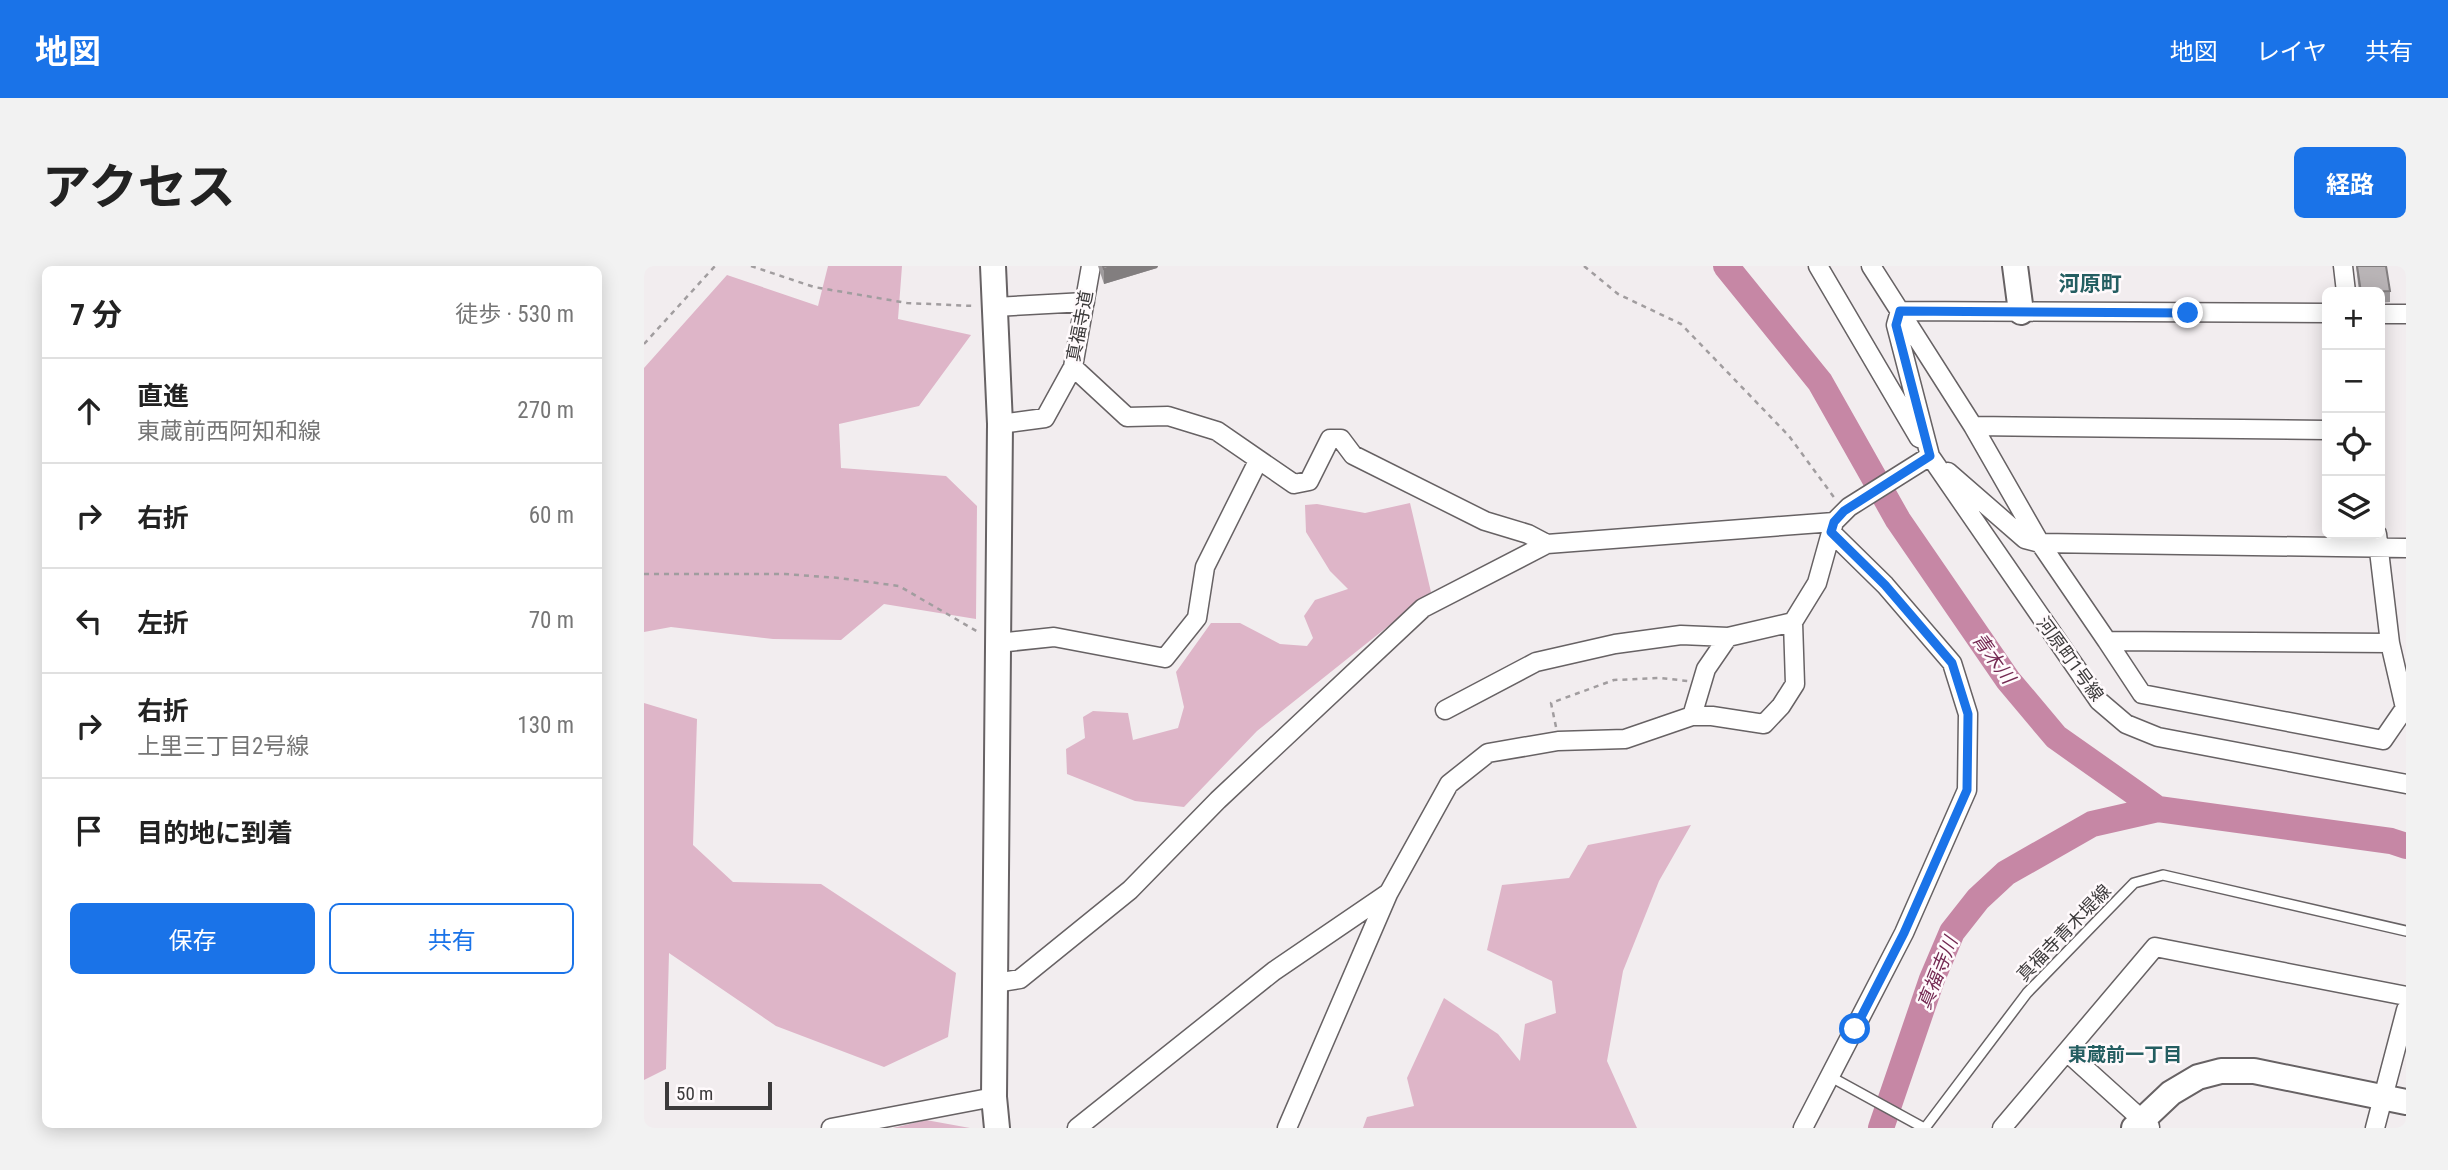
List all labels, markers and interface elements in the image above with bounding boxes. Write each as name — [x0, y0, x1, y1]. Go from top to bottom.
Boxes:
text: 地図 — [35, 32, 101, 71]
text: 地図 — [2170, 38, 2218, 66]
text: レイヤ — [2256, 38, 2327, 66]
text: 共有 — [2365, 38, 2413, 66]
button: 経路 — [2294, 147, 2406, 218]
text: アクセス — [42, 159, 236, 216]
district label: 河原町 — [2059, 272, 2122, 296]
map controls — [2322, 287, 2385, 539]
button: + — [2322, 287, 2385, 350]
street label: 真福寺道 — [1062, 289, 1097, 363]
text: 7 分 — [70, 297, 122, 332]
route end — [2172, 297, 2203, 328]
text: 徒歩 · 530 m — [455, 301, 574, 328]
button: − — [2322, 350, 2385, 413]
text: 直進 — [137, 381, 189, 411]
icon: ahead — [70, 392, 108, 430]
text: 270 m — [517, 397, 574, 424]
button: locate — [2322, 413, 2385, 476]
text: 東蔵前西阿知和線 — [137, 418, 321, 445]
button: layers — [2322, 476, 2385, 539]
icon: right — [70, 497, 108, 535]
text: 60 m — [529, 502, 574, 529]
text: 右折 — [137, 503, 189, 533]
icon: left — [70, 602, 108, 640]
text: 70 m — [529, 607, 574, 634]
text: 左折 — [137, 608, 189, 638]
street label: 河原町1号線 — [2033, 613, 2108, 705]
water label: 青木川 — [1968, 628, 2021, 690]
text: 右折 — [137, 696, 189, 726]
icon: right — [70, 707, 108, 745]
text: 130 m — [517, 712, 574, 739]
text: 上里三丁目2号線 — [137, 733, 309, 760]
icon: arrive — [70, 812, 108, 850]
text: 目的地に到着 — [137, 818, 293, 848]
street label: 真福寺青木堤線 — [2012, 880, 2115, 985]
button: 保存 — [70, 903, 315, 974]
button: 共有 — [329, 903, 574, 974]
water label: 真福寺川 — [1913, 932, 1963, 1013]
route start — [1839, 1013, 1870, 1044]
district label: 東蔵前一丁目 — [2068, 1043, 2182, 1066]
scale bar — [665, 1079, 772, 1111]
text: 50 m — [676, 1082, 713, 1105]

